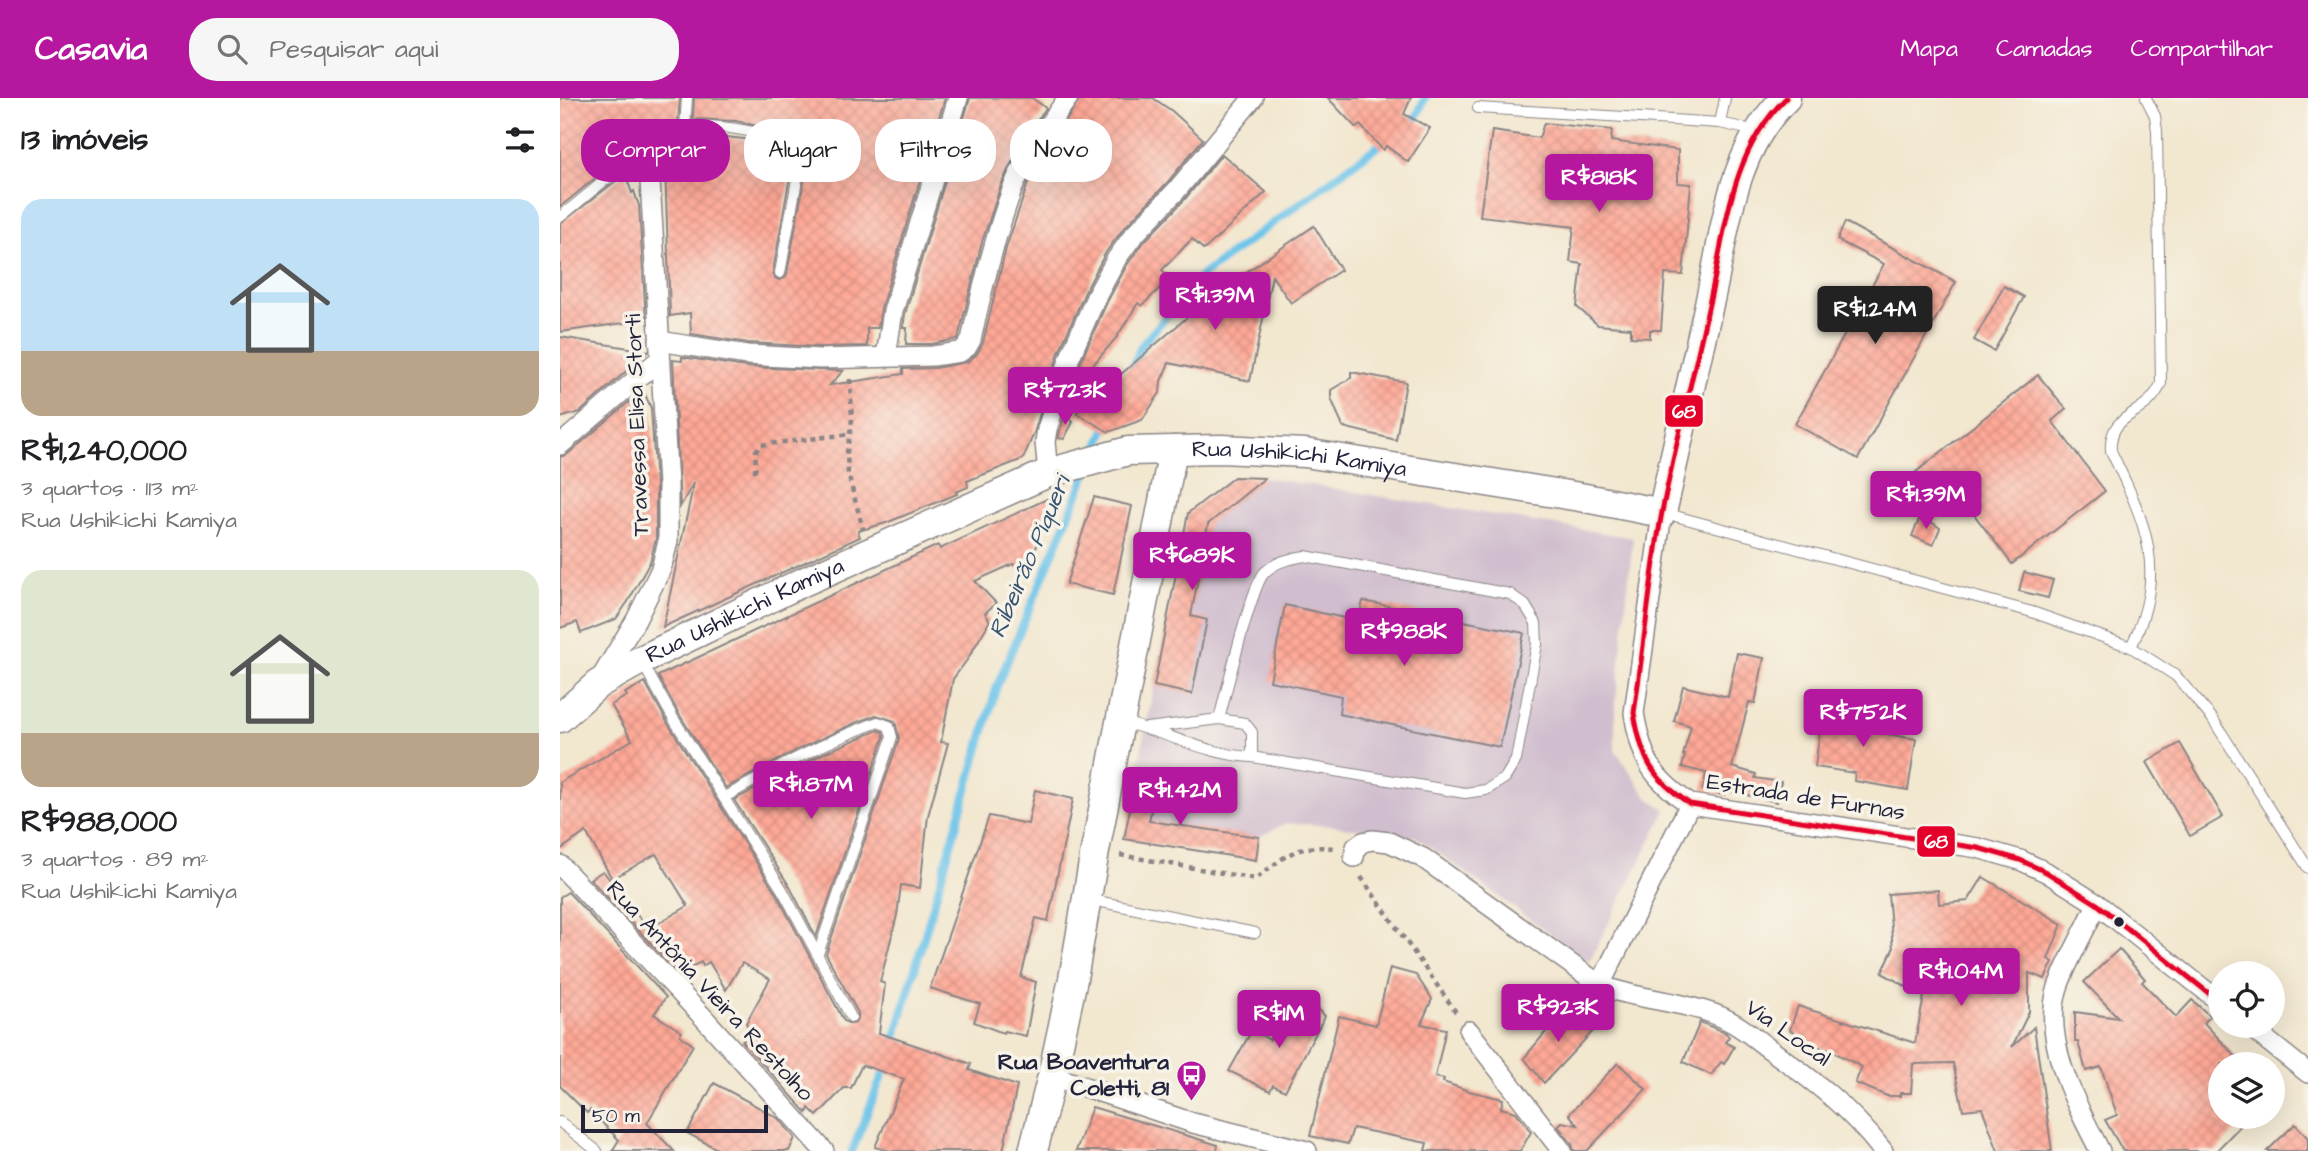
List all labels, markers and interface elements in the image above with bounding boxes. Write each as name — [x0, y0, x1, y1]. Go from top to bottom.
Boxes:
search box — [189, 18, 679, 81]
text: Casavia — [35, 26, 147, 72]
icon: search — [213, 30, 251, 68]
text: Pesquisar aqui — [269, 31, 438, 67]
text: Mapa — [1900, 32, 1958, 66]
text: Camadas — [1996, 32, 2093, 66]
text: Compartilhar — [2131, 32, 2273, 66]
text: 13 imóveis — [21, 119, 148, 161]
chip: Comprar — [581, 119, 730, 182]
chip: Alugar — [744, 119, 861, 182]
chip: Filtros — [875, 119, 996, 182]
chip: Novo — [1010, 119, 1112, 182]
icon: filters — [501, 121, 539, 159]
pin: R$818K — [1542, 155, 1656, 214]
text: R$818K — [1561, 161, 1637, 193]
icon: home — [217, 245, 343, 371]
pin: R$1.39M — [1150, 272, 1280, 332]
text: R$1.39M — [1175, 279, 1255, 311]
pin: R$1.24M — [1810, 286, 1940, 346]
text: R$1.24M — [1833, 293, 1917, 325]
street label: Travessa Elisa Storti — [617, 313, 657, 537]
pin: R$723K — [1008, 368, 1122, 427]
text: R$723K — [1024, 374, 1106, 406]
line badge: 68 — [1664, 394, 1704, 428]
text: 68 — [1672, 399, 1697, 426]
text: R$1,240,000 — [21, 430, 187, 472]
street label: Rua Ushikichi Kamiya — [1191, 433, 1409, 485]
water label: Ribeirão Piqueri — [981, 468, 1081, 643]
text: 3 quartos · 113 m² — [21, 472, 199, 504]
pin: R$1.39M — [1861, 472, 1991, 531]
text: R$1.39M — [1886, 478, 1966, 510]
text: Rua Ushikichi Kamiya — [21, 504, 237, 536]
pin: R$689K — [1135, 532, 1249, 592]
text: R$689K — [1149, 539, 1235, 571]
street label: Rua Ushikichi Kamiya — [640, 550, 849, 671]
pin: R$988K — [1347, 608, 1461, 668]
text: R$988K — [1361, 615, 1447, 647]
icon: home — [217, 616, 343, 742]
pin: R$752K — [1806, 690, 1920, 749]
text: R$752K — [1820, 696, 1906, 728]
pin: R$1.87M — [746, 762, 876, 821]
street label: Estrada de Furnas — [1705, 766, 1907, 828]
text: R$1.87M — [769, 768, 853, 800]
pin: R$1.42M — [1115, 768, 1245, 827]
text: R$1.42M — [1138, 774, 1222, 806]
text: R$988,000 — [21, 801, 177, 843]
line badge: 68 — [1916, 825, 1956, 858]
text: 68 — [1924, 829, 1949, 856]
text: 3 quartos · 89 m² — [21, 843, 209, 875]
street label: Rua Antônia Vieira Restolho — [599, 874, 821, 1108]
text: Rua Ushikichi Kamiya — [21, 875, 237, 907]
unlabelled marker — [2112, 915, 2126, 929]
pin: R$1.04M — [1896, 948, 2026, 1008]
text: R$1.04M — [1919, 955, 2003, 987]
map controls — [2208, 961, 2285, 1129]
button: locate — [2208, 961, 2285, 1038]
pin: R$923K — [1501, 984, 1615, 1044]
pin: R$1M — [1238, 990, 1320, 1050]
text: R$923K — [1517, 991, 1599, 1023]
street label: Via Local — [1739, 992, 1837, 1074]
text: R$1M — [1253, 997, 1305, 1029]
place label: Rua Boaventura Coletti, 81 — [998, 1046, 1169, 1104]
button: layers — [2208, 1052, 2285, 1129]
bus stop icon: Rua Boaventura Coletti, 81 — [1175, 1058, 1209, 1102]
scale bar — [581, 1102, 768, 1134]
text: 50 m — [592, 1103, 640, 1130]

